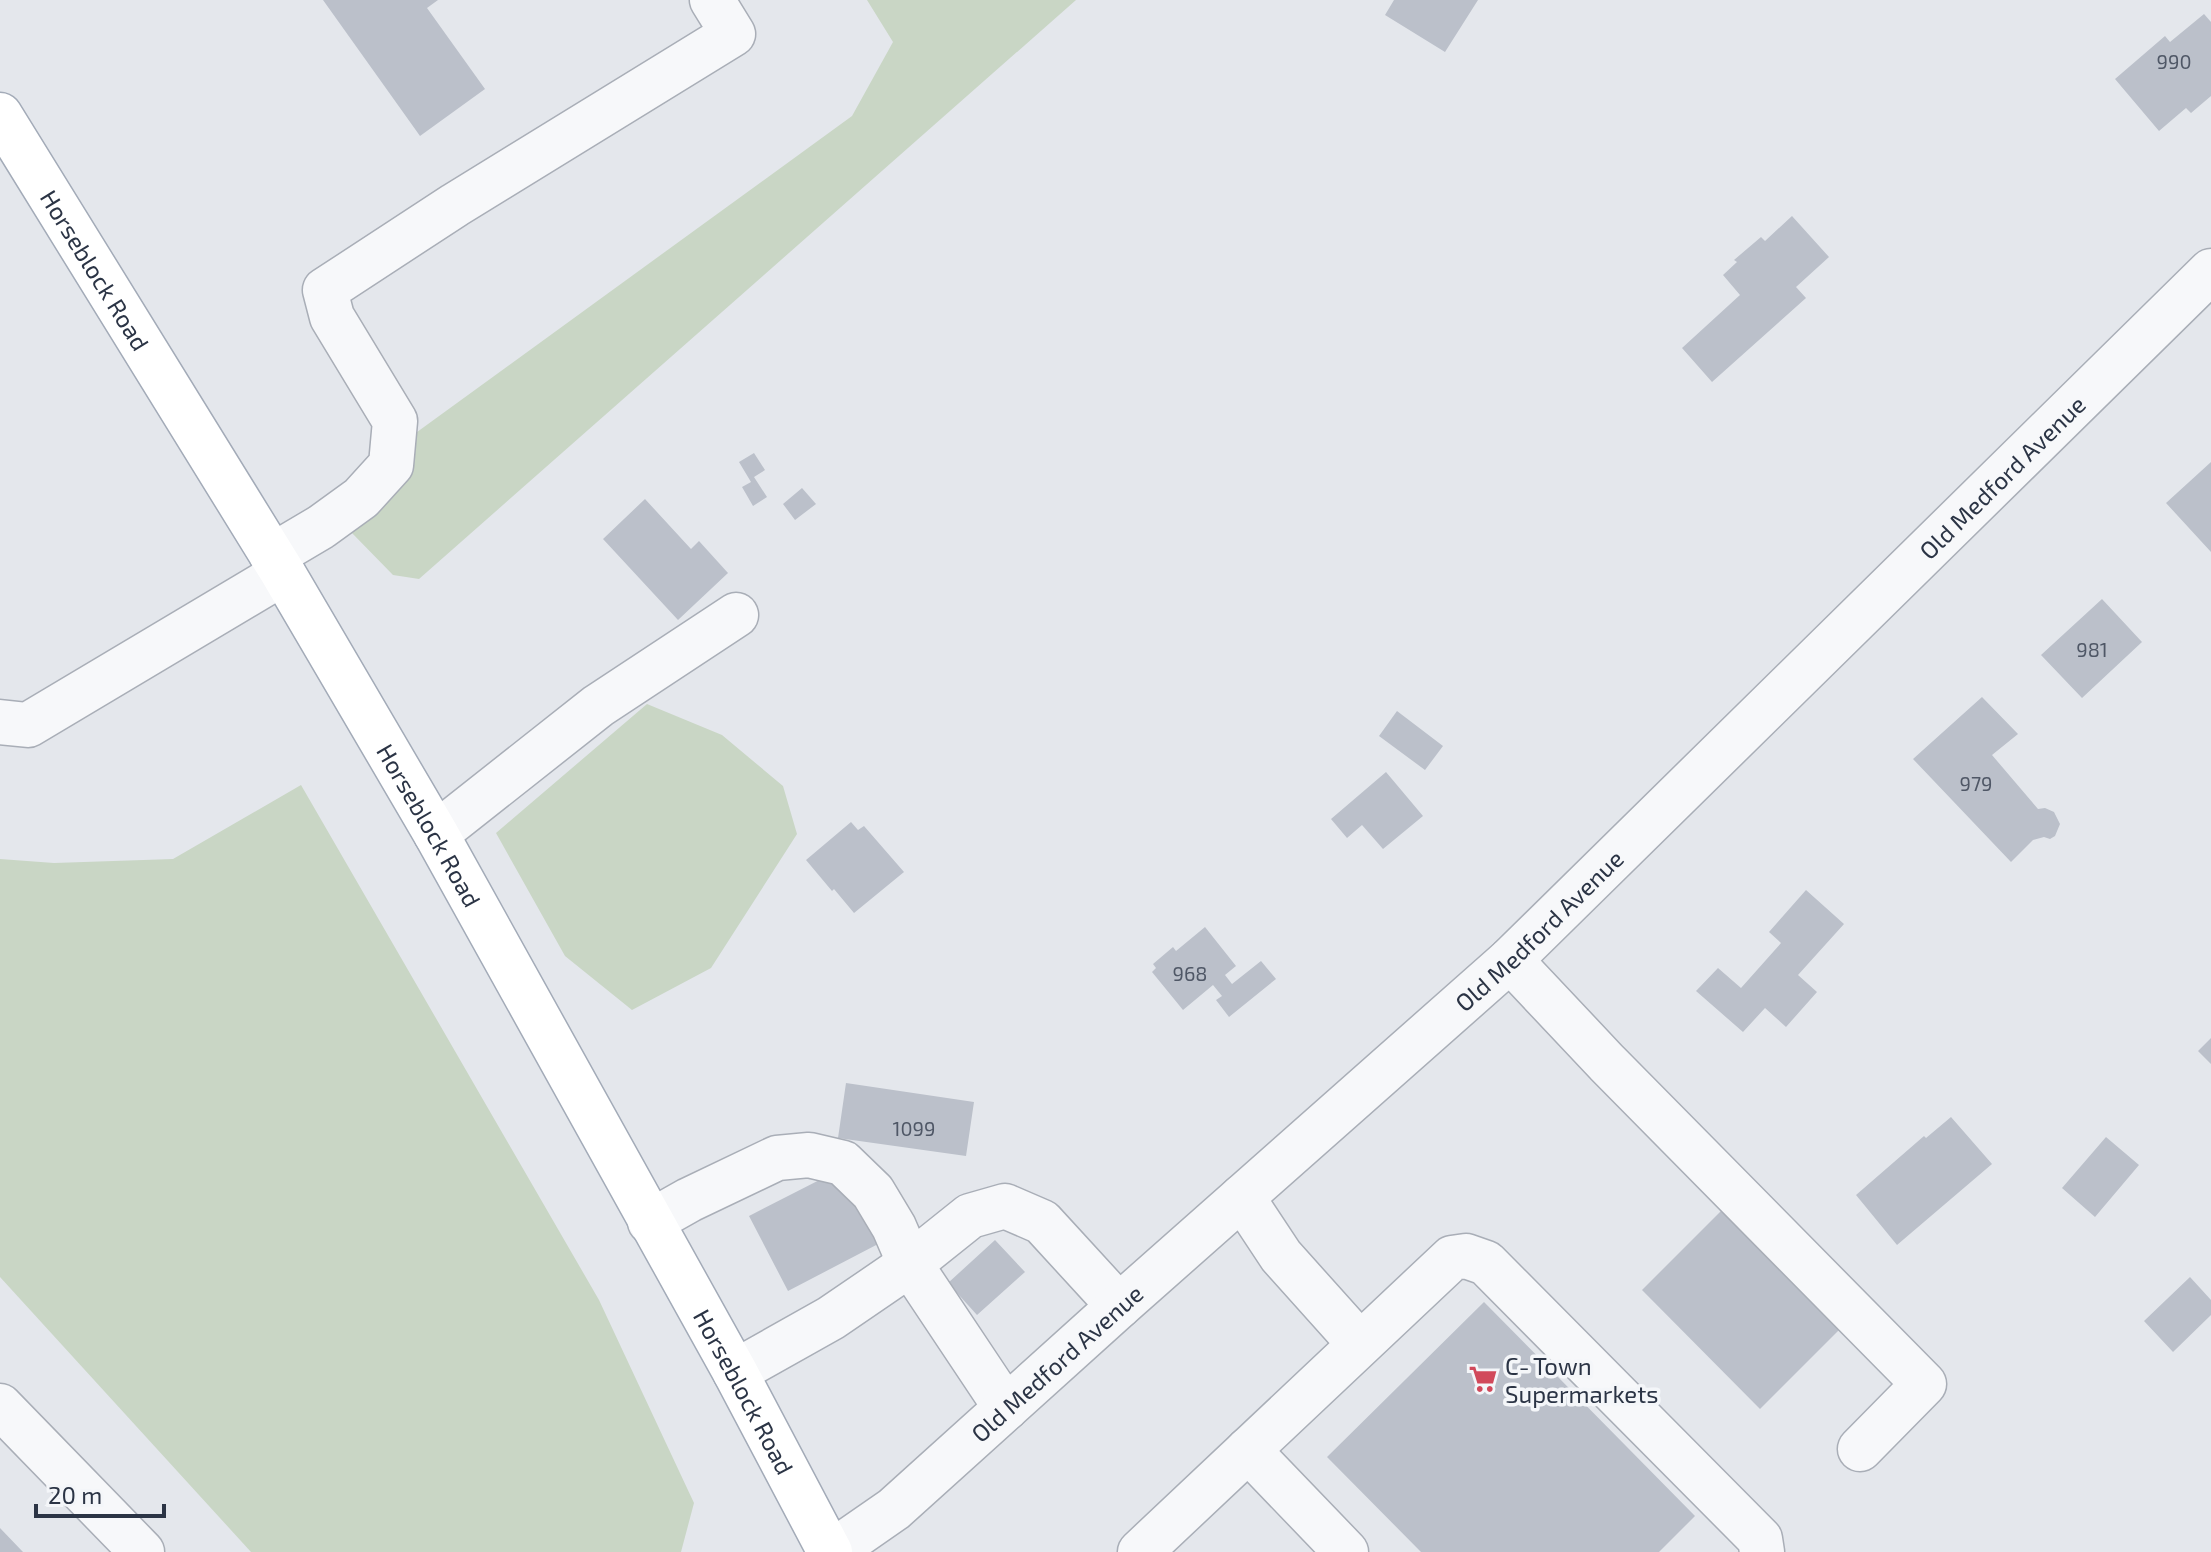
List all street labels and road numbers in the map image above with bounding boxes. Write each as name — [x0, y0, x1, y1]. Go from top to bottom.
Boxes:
street label: Horseblock Road — [35, 184, 156, 355]
street label: Old Medford Avenue — [1913, 389, 2091, 565]
street label: Horseblock Road — [372, 738, 488, 912]
street label: Old Medford Avenue — [1449, 843, 1628, 1017]
street label: Old Medford Avenue — [965, 1278, 1148, 1447]
street label: Horseblock Road — [688, 1304, 801, 1479]

